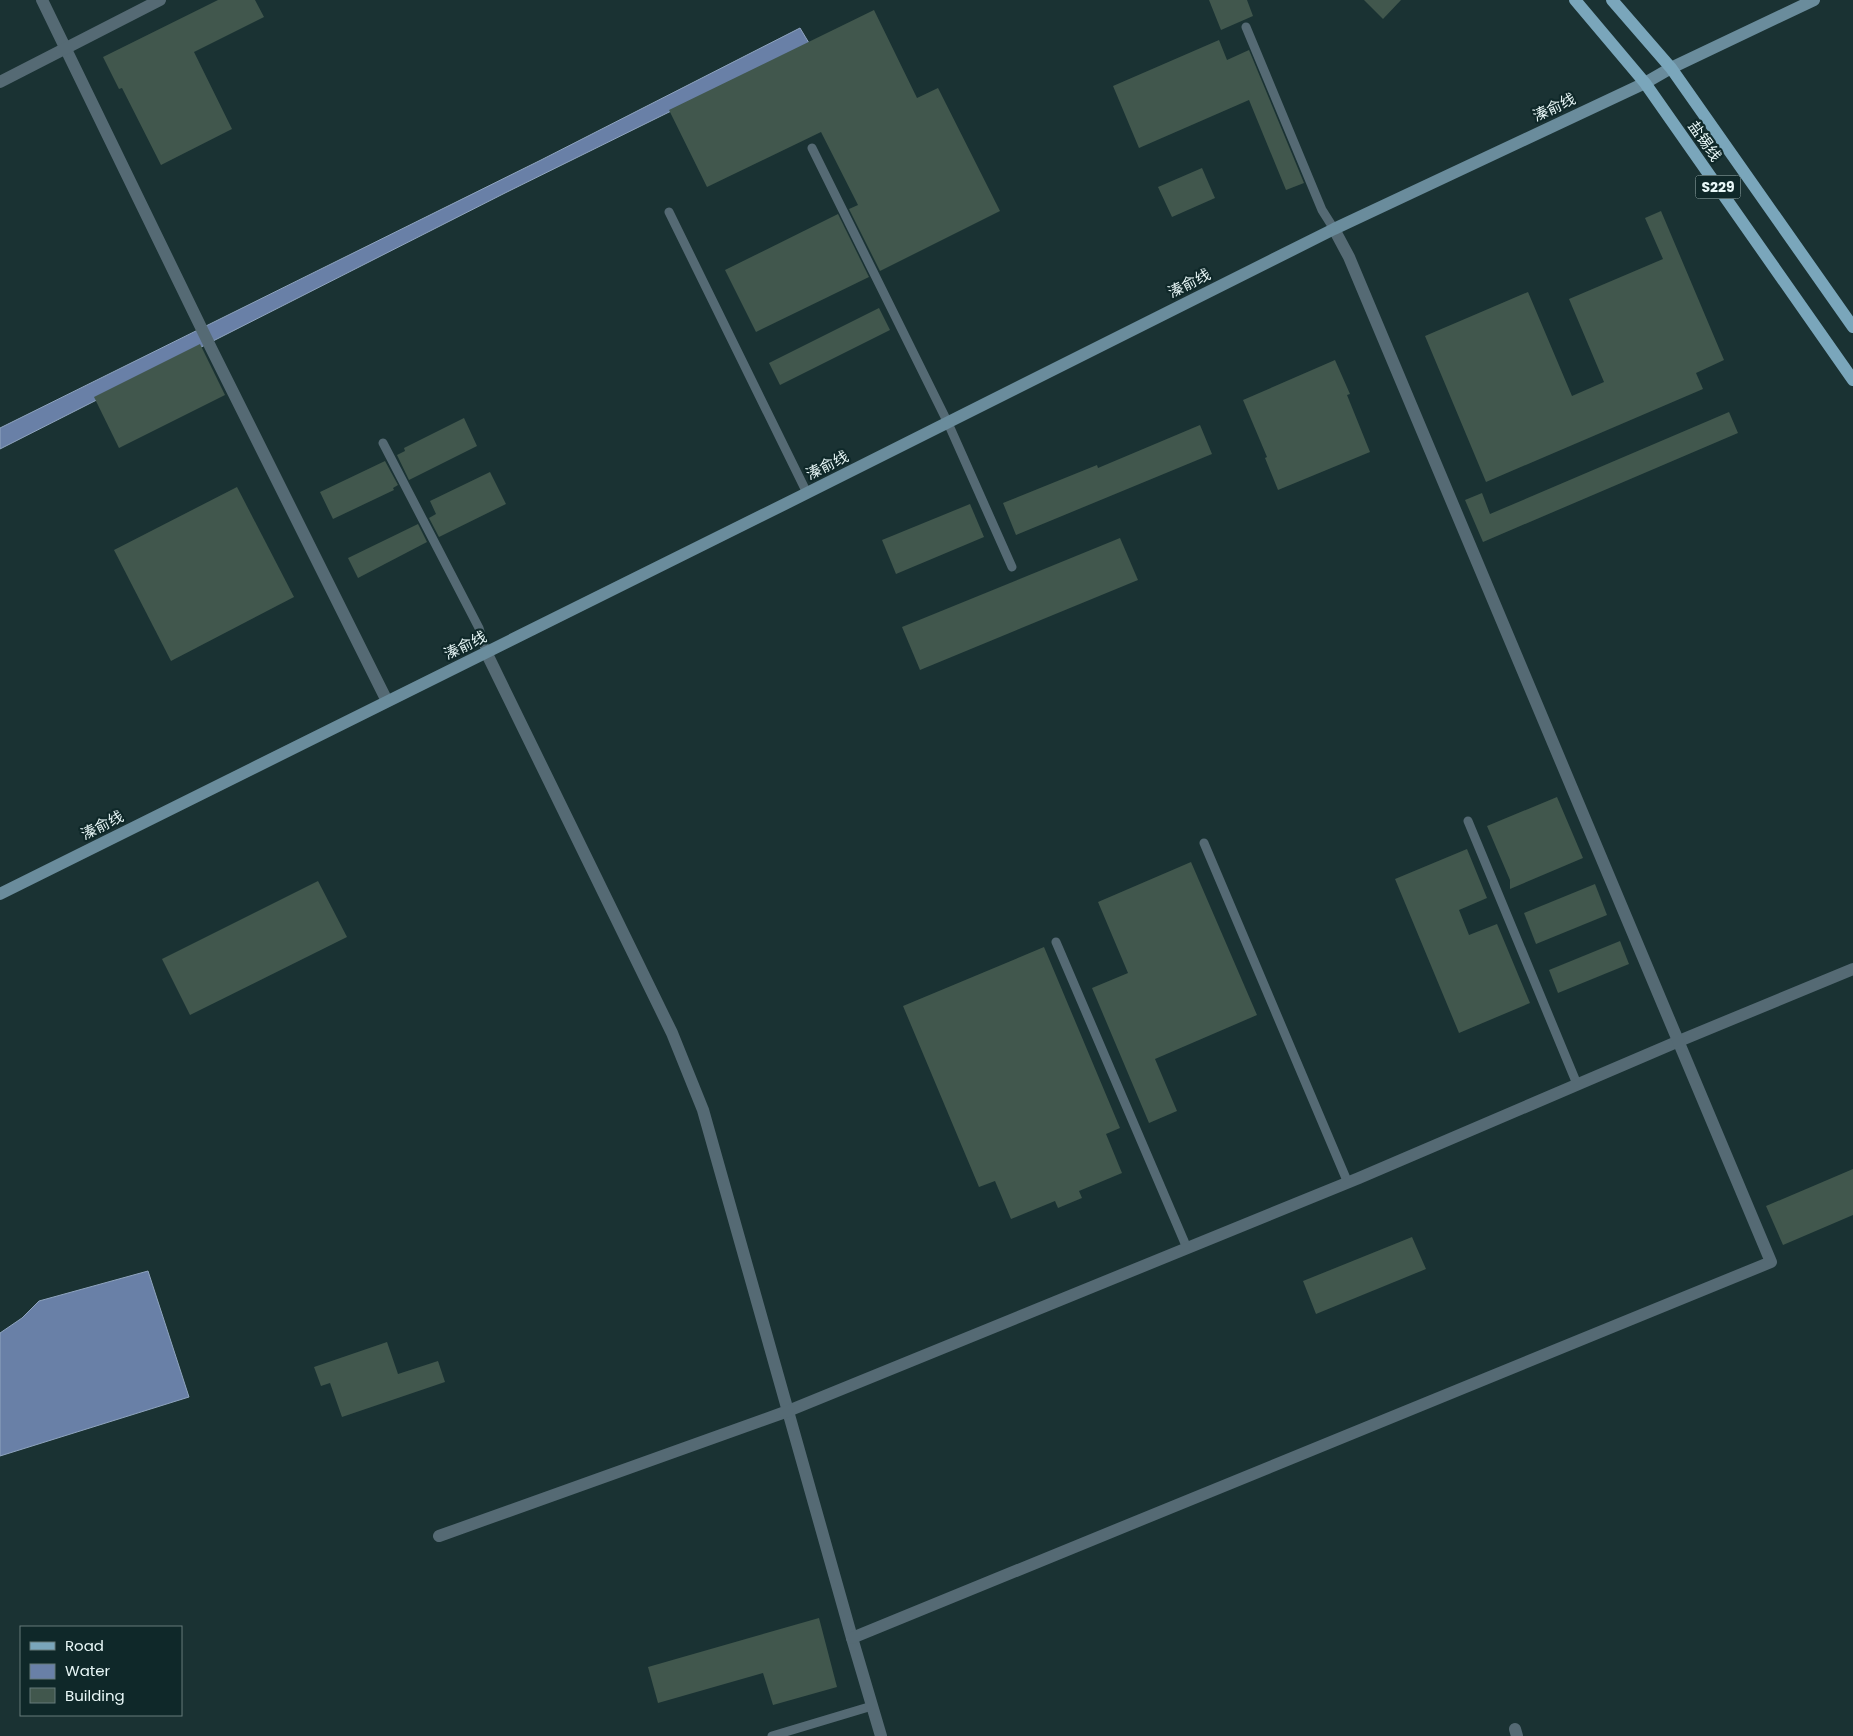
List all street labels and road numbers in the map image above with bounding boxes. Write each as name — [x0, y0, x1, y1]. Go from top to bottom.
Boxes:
street label: 溱俞线 — [1529, 88, 1579, 126]
street label: 盐锡线 — [1683, 117, 1727, 165]
road number: S229 — [1696, 176, 1740, 198]
street label: 溱俞线 — [1164, 263, 1214, 303]
street label: 溱俞线 — [802, 445, 852, 485]
street label: 溱俞线 — [440, 626, 490, 664]
street label: 溱俞线 — [77, 805, 127, 845]

